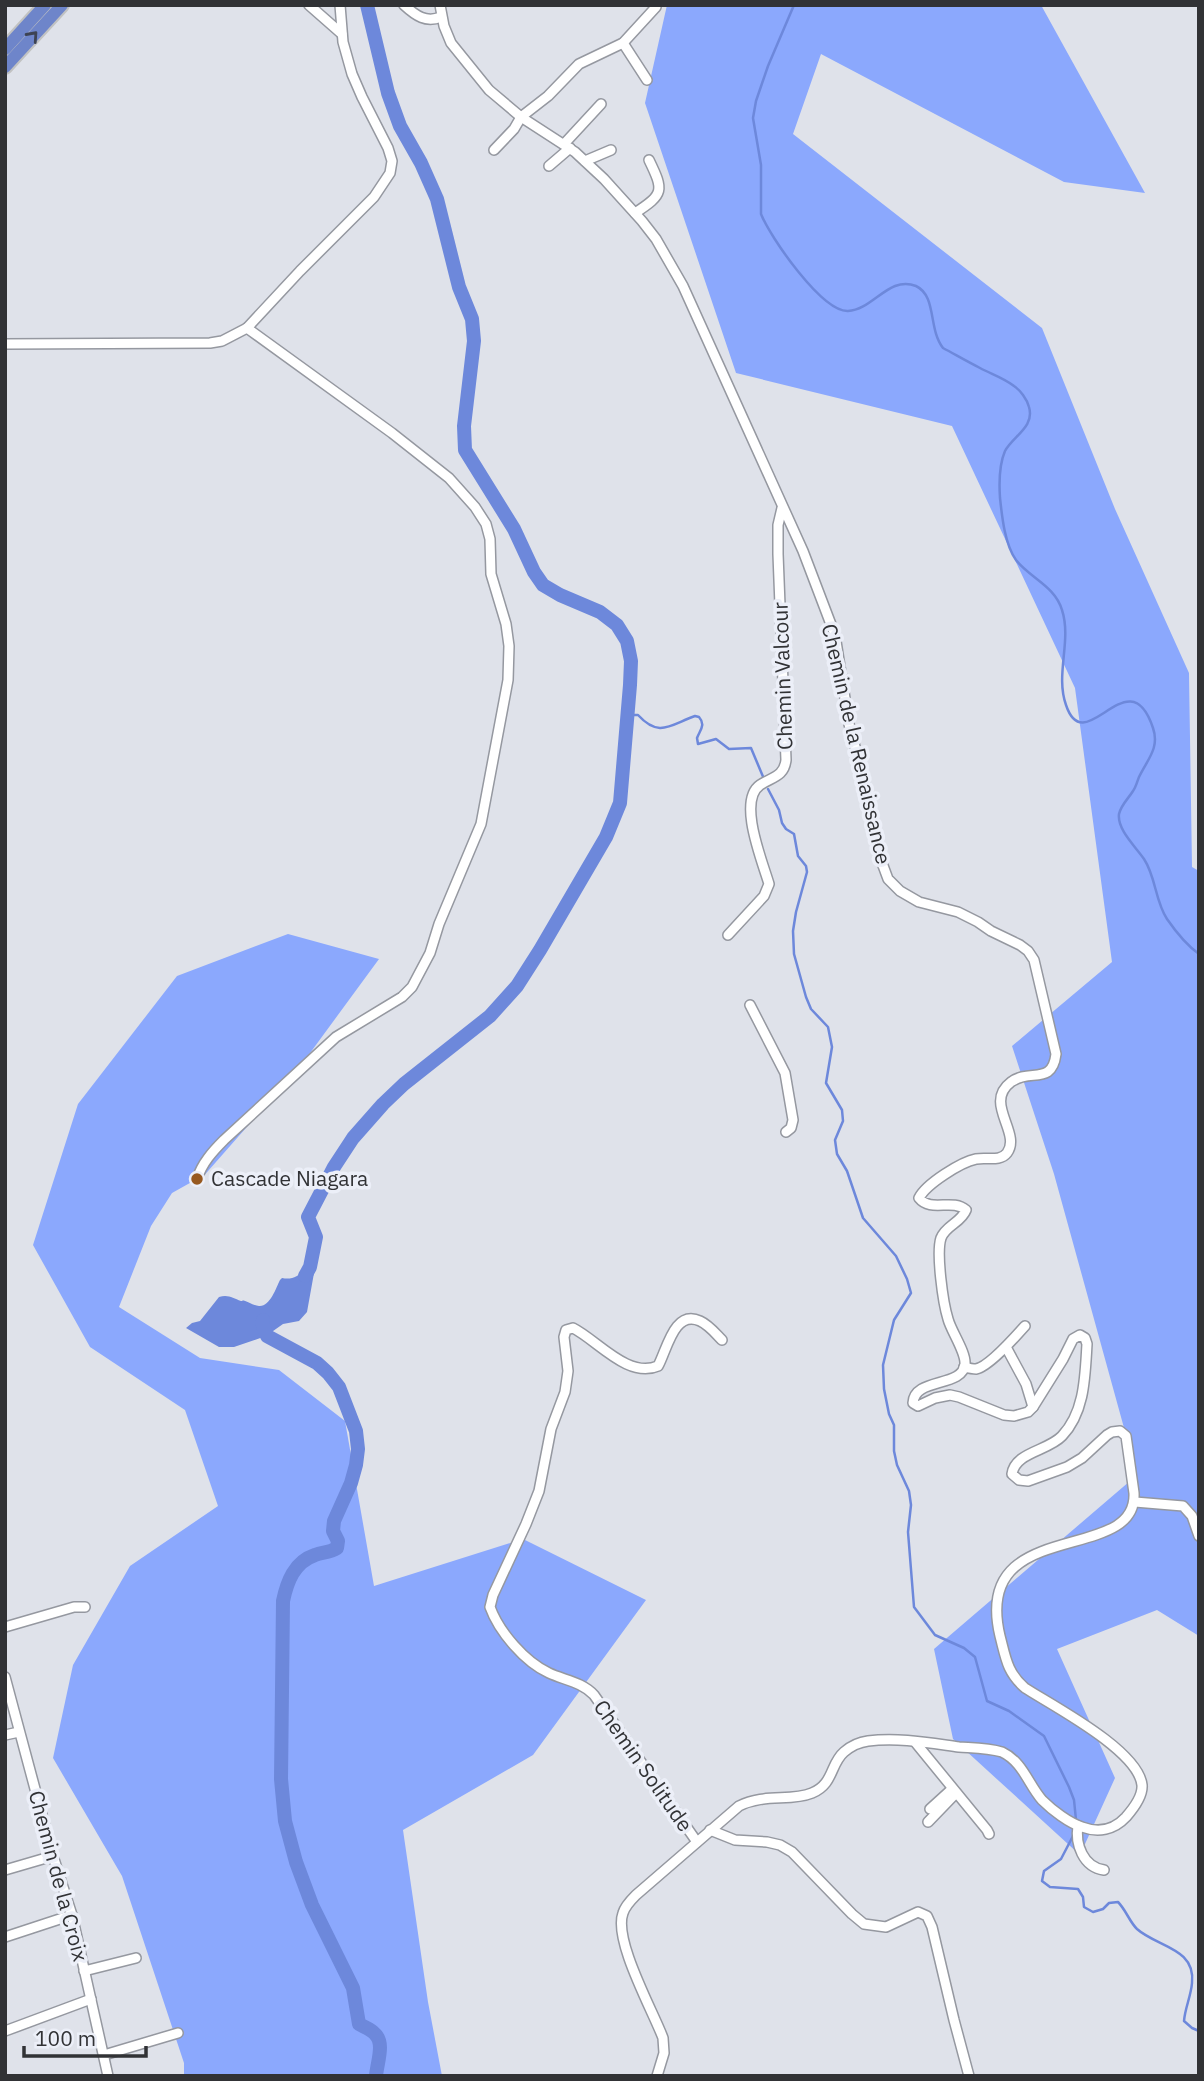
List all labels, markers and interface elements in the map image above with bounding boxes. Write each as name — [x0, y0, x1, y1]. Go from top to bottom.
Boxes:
one-way arrow — [25, 31, 38, 44]
street label: Chemin Valcour — [765, 601, 799, 750]
street label: Chemin de la Renaissance — [816, 621, 898, 867]
place label: Cascade Niagara — [211, 1164, 368, 1192]
marker: Cascade Niagara — [189, 1171, 205, 1187]
street label: Chemin Solitude — [588, 1694, 700, 1837]
street label: Chemin de la Croix — [23, 1787, 95, 1965]
scale bar — [24, 2014, 147, 2058]
text: 100 m — [35, 2024, 96, 2052]

